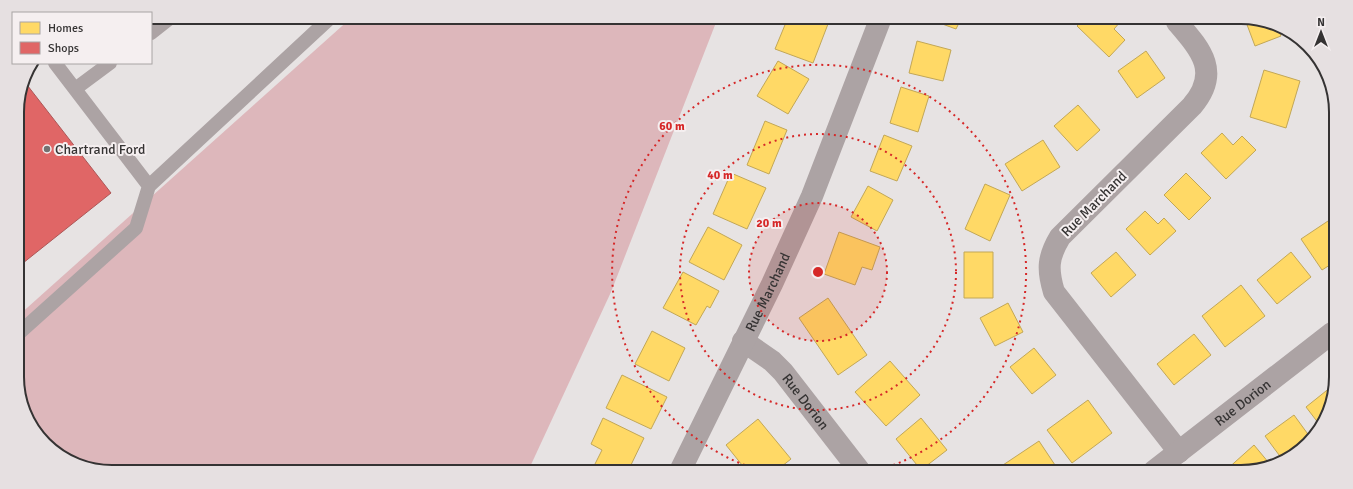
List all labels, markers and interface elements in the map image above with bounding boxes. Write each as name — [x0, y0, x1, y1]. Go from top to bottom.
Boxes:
legend — [12, 12, 152, 64]
north arrow — [1301, 12, 1341, 52]
text: N — [1317, 16, 1325, 29]
text: Homes — [48, 21, 83, 36]
text: Shops — [48, 41, 79, 56]
text: 60 m — [659, 119, 685, 134]
place label: Chartrand Ford — [55, 141, 145, 158]
marker: Chartrand Ford — [42, 144, 52, 154]
text: 40 m — [707, 168, 733, 183]
street label: Rue Marchand — [1058, 168, 1130, 240]
text: 20 m — [756, 216, 782, 231]
street label: Rue Marchand — [741, 250, 794, 334]
centre of rings — [811, 265, 825, 279]
street label: Rue Dorion — [779, 370, 833, 433]
street label: Rue Dorion — [1211, 375, 1274, 429]

